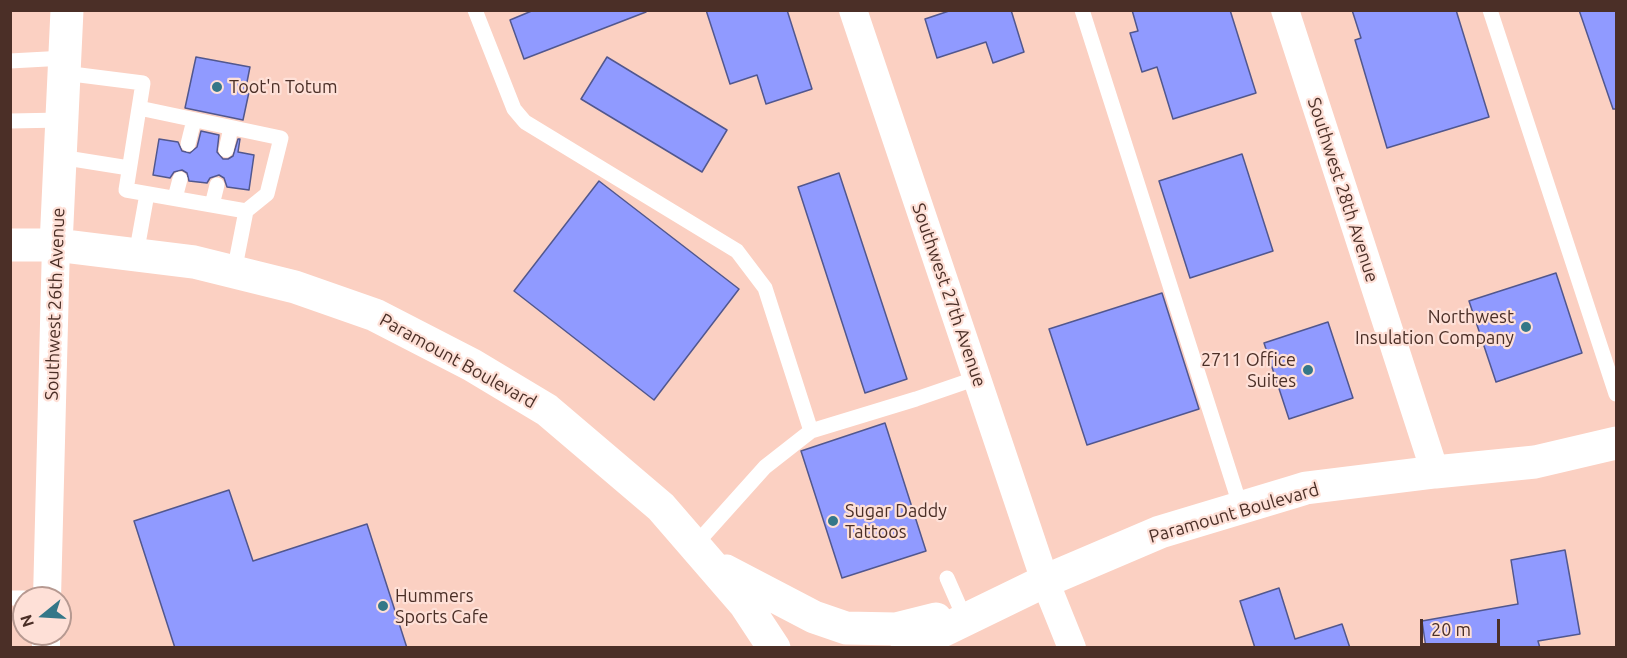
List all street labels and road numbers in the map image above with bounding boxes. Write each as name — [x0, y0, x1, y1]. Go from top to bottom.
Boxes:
street label: Southwest 28th Avenue — [1303, 95, 1383, 285]
street label: Southwest 27th Avenue — [907, 200, 991, 390]
street label: Southwest 26th Avenue — [41, 207, 69, 401]
street label: Paramount Boulevard — [376, 309, 540, 413]
street label: Paramount Boulevard — [1146, 478, 1322, 548]

